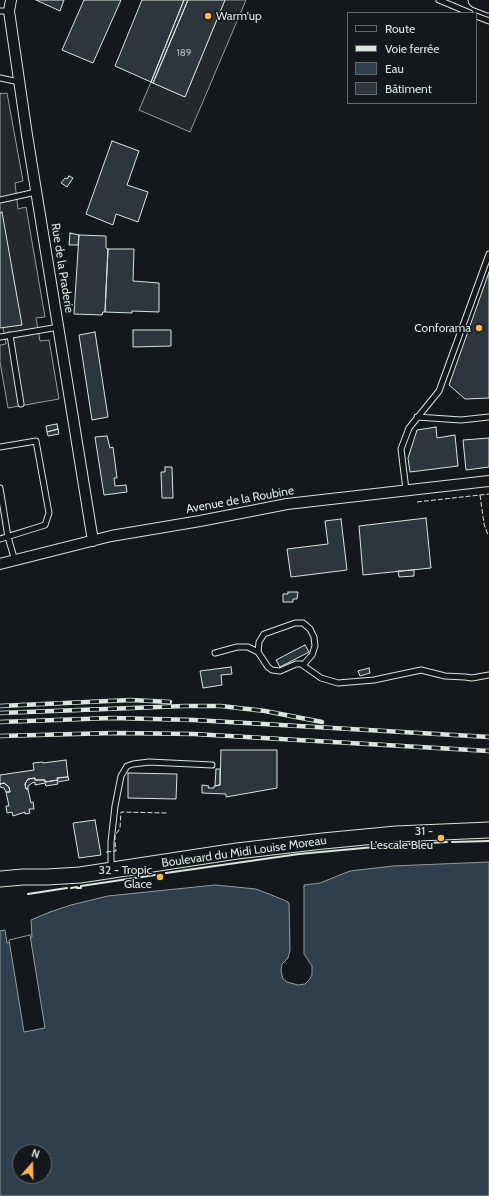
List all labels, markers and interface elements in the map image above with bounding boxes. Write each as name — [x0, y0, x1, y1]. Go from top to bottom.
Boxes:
place label: Warm'up — [216, 9, 262, 23]
marker: Warm'up — [203, 11, 213, 21]
legend — [347, 12, 477, 104]
text: Route — [385, 21, 415, 36]
text: Voie ferrée — [385, 41, 439, 56]
house number: 189 — [177, 47, 191, 59]
text: Eau — [385, 61, 404, 76]
text: Bâtiment — [385, 81, 432, 96]
street label: Rue de la Praderie — [48, 222, 76, 314]
place label: Conforama — [414, 321, 471, 335]
marker: Conforama — [474, 323, 484, 333]
street label: Avenue de la Roubine — [185, 483, 295, 517]
place label: 31 - L'escale Bleu — [370, 824, 433, 852]
street label: Boulevard du Midi Louise Moreau — [161, 833, 327, 871]
marker: 31 - L'escale Bleu — [436, 833, 446, 843]
place label: 32 - Tropic Glace — [98, 863, 152, 891]
marker: 32 - Tropic Glace — [155, 872, 165, 882]
north arrow — [12, 1144, 52, 1184]
text: N — [30, 1146, 42, 1162]

